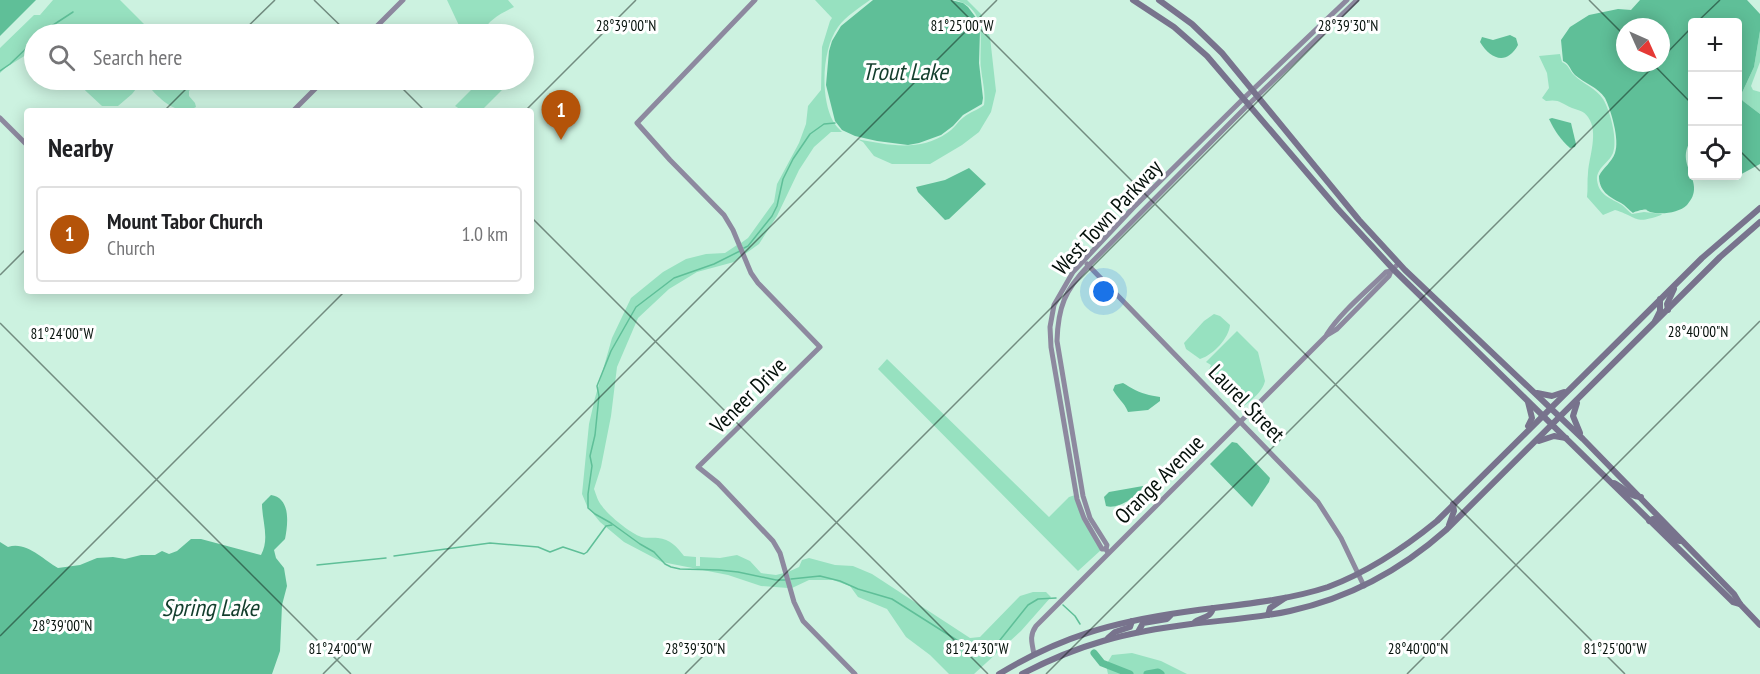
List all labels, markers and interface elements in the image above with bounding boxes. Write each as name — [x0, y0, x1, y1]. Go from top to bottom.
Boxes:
text: 28°39'00"N — [596, 16, 656, 35]
text: 81°25'00"W — [930, 16, 994, 35]
text: 28°39'30"N — [1318, 16, 1378, 35]
north arrow — [1616, 18, 1670, 72]
map controls — [1688, 18, 1742, 180]
button: + — [1688, 18, 1742, 72]
search box — [24, 24, 534, 90]
icon: search — [45, 41, 78, 74]
text: Search here — [93, 43, 182, 71]
water label: Trout Lake — [862, 56, 950, 87]
button: − — [1688, 72, 1742, 126]
pin: 1 — [542, 90, 580, 140]
button: locate — [1688, 126, 1742, 180]
text: Nearby — [48, 131, 113, 164]
street label: West Town Parkway — [1046, 153, 1168, 281]
text: Mount Tabor Church — [107, 207, 263, 235]
text: 1 — [65, 221, 74, 247]
text: 1.0 km — [461, 221, 508, 247]
text: Church — [107, 235, 155, 261]
your location — [1089, 277, 1118, 306]
text: 28°40'00"N — [1668, 322, 1728, 341]
text: 81°24'00"W — [30, 324, 94, 343]
street label: Veneer Drive — [703, 351, 792, 440]
street label: Laurel Street — [1203, 358, 1291, 448]
street label: Orange Avenue — [1108, 428, 1210, 530]
water label: Spring Lake — [162, 592, 260, 623]
text: 28°39'00"N — [32, 616, 92, 635]
text: 81°24'00"W — [308, 639, 372, 658]
text: 28°39'30"N — [665, 639, 725, 658]
text: 81°24'30"W — [945, 639, 1009, 658]
text: 28°40'00"N — [1388, 639, 1448, 658]
text: 81°25'00"W — [1583, 639, 1647, 658]

